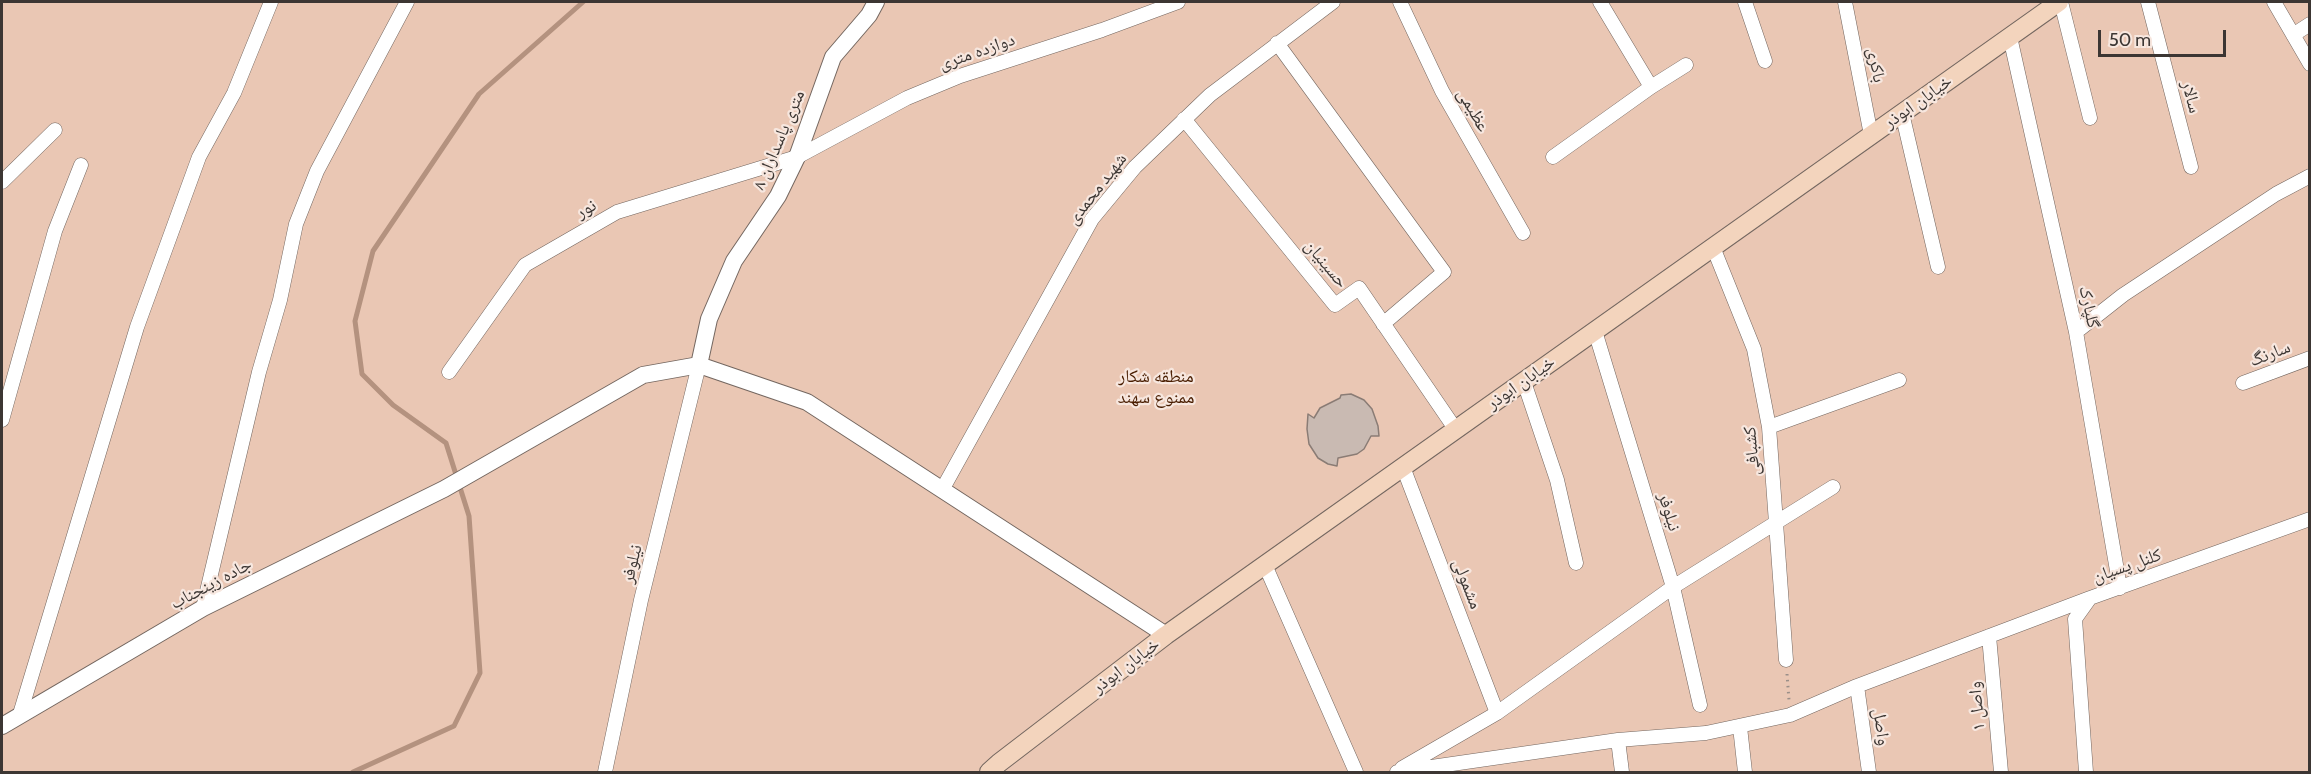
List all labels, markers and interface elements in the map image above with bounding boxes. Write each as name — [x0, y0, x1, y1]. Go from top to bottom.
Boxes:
scale bar — [2101, 18, 2228, 56]
street label: دوازده متری — [936, 29, 1018, 75]
text: 50 m — [2109, 29, 2151, 51]
street label: باکری — [1862, 46, 1890, 84]
street label: خیابان ابوذر — [1880, 71, 1956, 133]
street label: سالار — [2176, 78, 2206, 116]
street label: عظیمی — [1452, 84, 1494, 136]
street label: ۸ متری پاسداران — [748, 87, 810, 193]
street label: شهید محمدی — [1062, 149, 1132, 229]
street label: نور — [572, 195, 600, 223]
street label: حسینیان — [1300, 235, 1352, 293]
street label: گلپارک — [2074, 284, 2104, 330]
street label: سارنگ — [2246, 336, 2294, 372]
street label: خیابان ابوذر — [1483, 352, 1559, 414]
park label: منطقه شکار ممنوع سهند — [1118, 366, 1194, 409]
street label: کشبافی — [1739, 426, 1765, 476]
street label: نیلوفر — [1653, 490, 1685, 534]
street label: نیلوفر — [617, 542, 647, 586]
street label: کلنل پسیان — [2090, 544, 2164, 588]
street label: جاده زینجناب — [167, 554, 255, 614]
street label: مشمولی — [1448, 556, 1486, 612]
street label: خیابان ابوذر — [1088, 634, 1164, 698]
street label: واصل ۱ — [1964, 680, 1990, 732]
street label: واصل — [1868, 707, 1894, 747]

